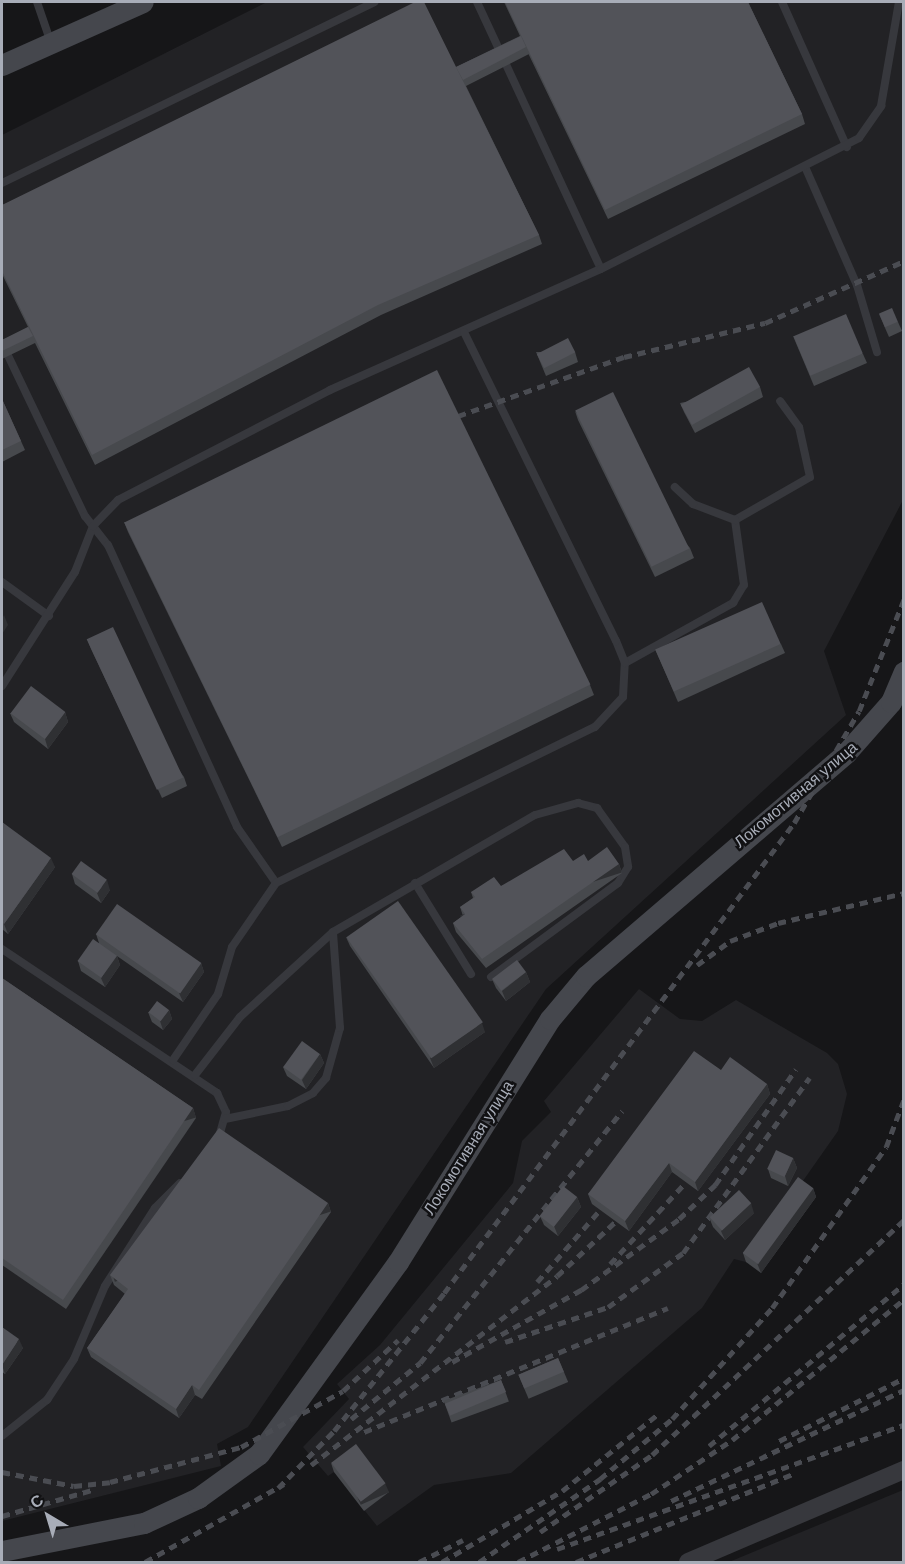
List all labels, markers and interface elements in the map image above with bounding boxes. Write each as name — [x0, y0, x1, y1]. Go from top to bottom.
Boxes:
street label: Локомотивная улица — [731, 738, 861, 852]
street label: Локомотивная улица — [420, 1077, 518, 1219]
north arrow — [18, 1486, 78, 1546]
text: С — [27, 1491, 46, 1512]

